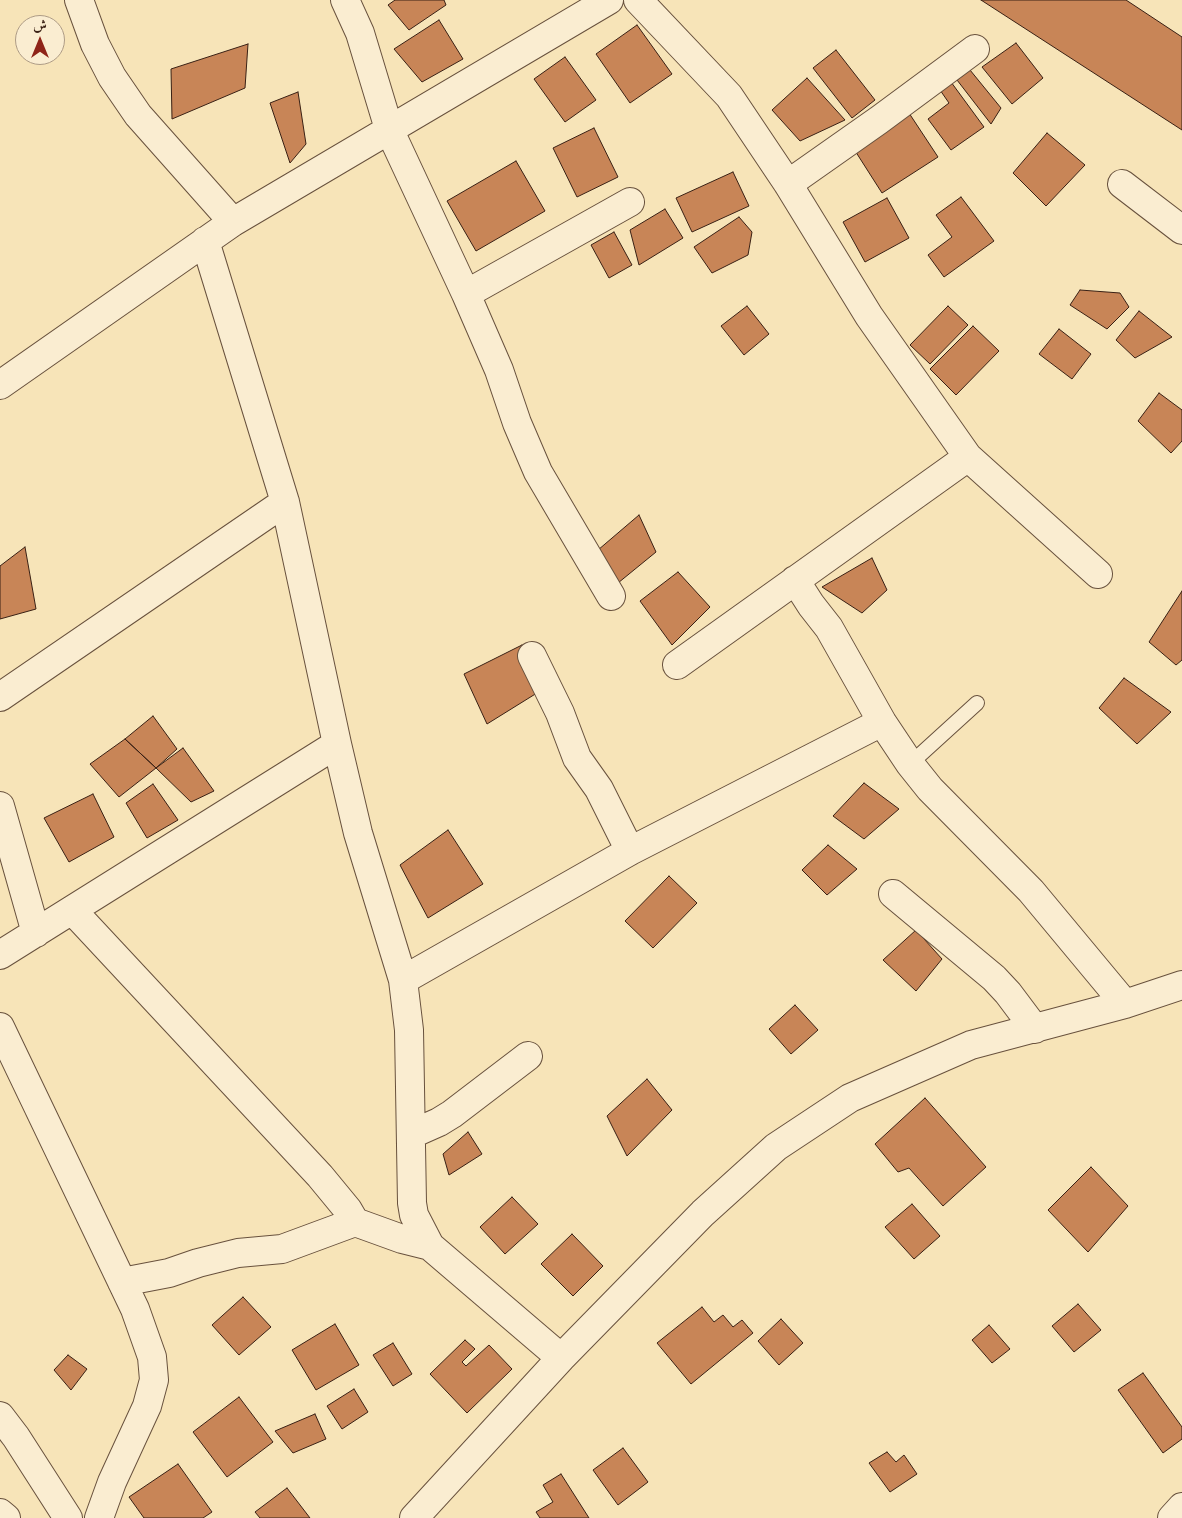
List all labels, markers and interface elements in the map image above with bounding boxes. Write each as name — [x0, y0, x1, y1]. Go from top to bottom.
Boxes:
north arrow — [15, 15, 65, 65]
text: ش — [33, 17, 47, 35]

